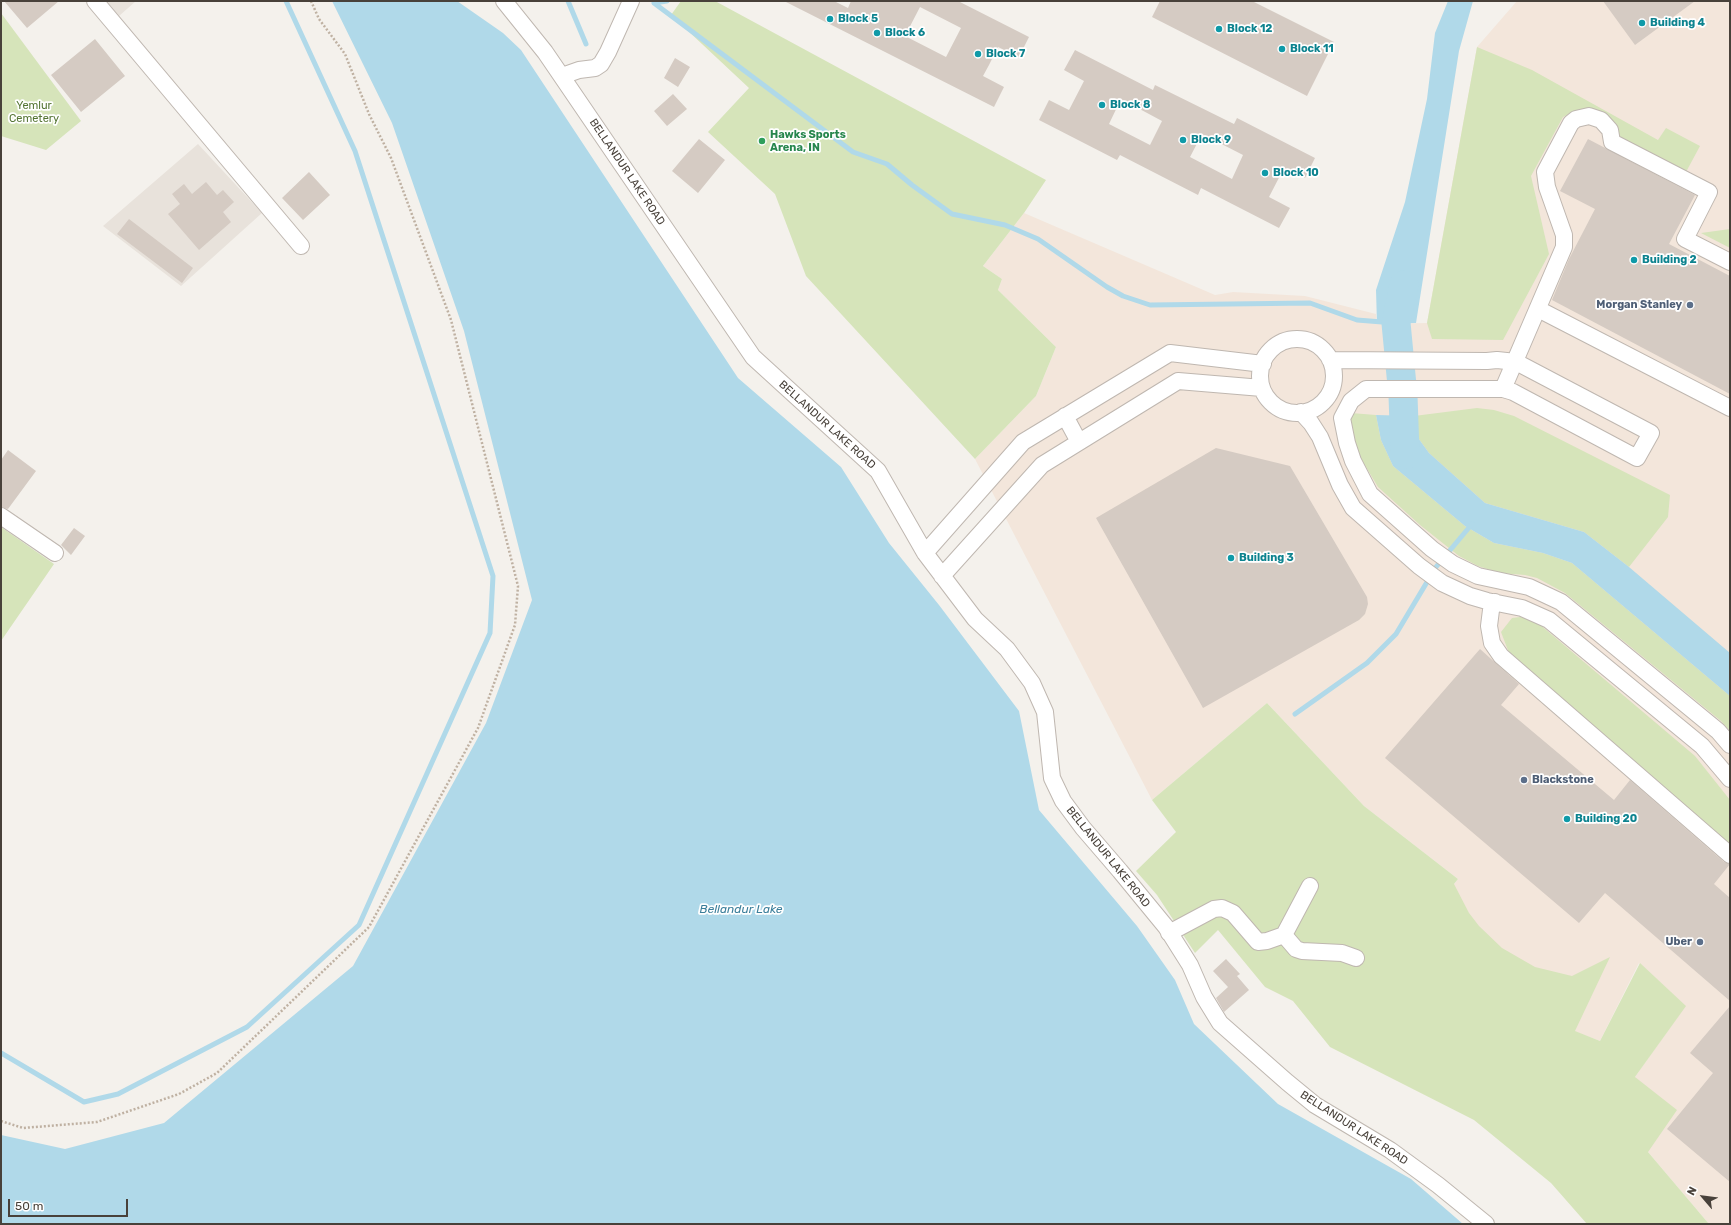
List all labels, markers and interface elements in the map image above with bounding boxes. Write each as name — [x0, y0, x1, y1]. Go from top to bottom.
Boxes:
place label: Block 5 — [838, 12, 878, 26]
marker: Block 5 — [825, 14, 835, 24]
place label: Building 4 — [1650, 16, 1705, 30]
marker: Building 4 — [1637, 18, 1647, 28]
place label: Block 12 — [1227, 22, 1272, 36]
marker: Block 12 — [1214, 24, 1224, 34]
place label: Block 6 — [885, 26, 925, 40]
marker: Block 6 — [872, 28, 882, 38]
place label: Block 11 — [1290, 42, 1334, 56]
marker: Block 11 — [1277, 44, 1287, 54]
place label: Block 7 — [986, 47, 1025, 61]
marker: Block 7 — [973, 49, 983, 59]
place label: Block 8 — [1110, 98, 1150, 112]
park label: Yemlur Cemetery — [9, 99, 59, 125]
marker: Block 8 — [1097, 100, 1107, 110]
street label: BELLANDUR LAKE ROAD — [586, 116, 668, 228]
place label: Hawks Sports Arena, IN — [770, 128, 846, 154]
place label: Block 9 — [1191, 133, 1231, 147]
marker: Block 9 — [1178, 135, 1188, 145]
marker: Hawks Sports Arena, IN — [757, 136, 767, 146]
place label: Block 10 — [1273, 166, 1319, 180]
marker: Block 10 — [1260, 168, 1270, 178]
place label: Building 2 — [1642, 253, 1697, 267]
marker: Building 2 — [1629, 255, 1639, 265]
place label: Morgan Stanley — [1596, 298, 1682, 312]
marker: Morgan Stanley — [1685, 300, 1695, 310]
street label: BELLANDUR LAKE ROAD — [776, 378, 878, 472]
place label: Building 3 — [1239, 551, 1294, 565]
marker: Building 3 — [1226, 553, 1236, 563]
place label: Blackstone — [1532, 773, 1594, 787]
marker: Blackstone — [1519, 775, 1529, 785]
street label: BELLANDUR LAKE ROAD — [1063, 804, 1153, 910]
place label: Building 20 — [1575, 812, 1637, 826]
marker: Building 20 — [1562, 814, 1572, 824]
water label: Bellandur Lake — [699, 903, 783, 917]
place label: Uber — [1666, 935, 1692, 949]
marker: Uber — [1695, 937, 1705, 947]
street label: BELLANDUR LAKE ROAD — [1298, 1088, 1410, 1168]
north arrow — [1683, 1177, 1723, 1217]
text: N — [1684, 1185, 1700, 1198]
scale bar — [10, 1191, 130, 1217]
text: 50 m — [15, 1199, 43, 1213]

